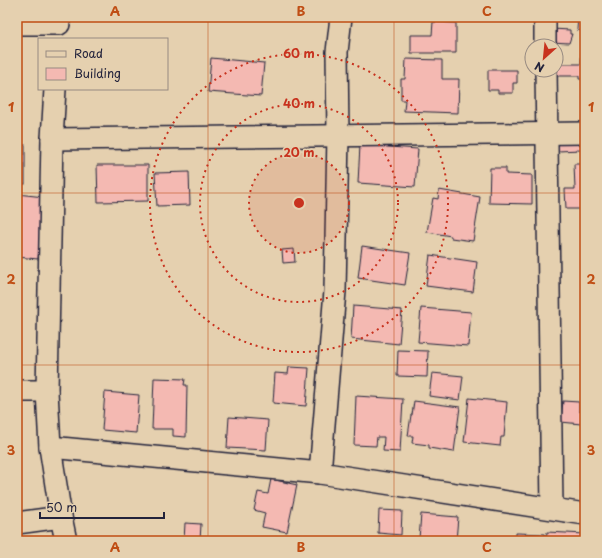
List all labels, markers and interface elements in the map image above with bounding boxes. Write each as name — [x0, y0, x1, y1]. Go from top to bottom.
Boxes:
text: A — [110, 1, 120, 20]
text: B — [297, 1, 306, 20]
text: C — [482, 1, 492, 20]
legend — [38, 38, 168, 90]
north arrow — [524, 38, 564, 78]
text: Road — [74, 44, 103, 62]
text: 60 m — [283, 44, 315, 62]
text: N — [531, 58, 547, 77]
text: Building — [74, 64, 121, 82]
text: 40 m — [283, 94, 315, 112]
text: 1 — [8, 97, 14, 116]
text: 1 — [588, 97, 594, 116]
text: 20 m — [283, 143, 315, 161]
centre of rings — [292, 196, 306, 210]
text: 2 — [6, 269, 16, 288]
text: 2 — [586, 269, 596, 288]
text: 3 — [7, 440, 16, 459]
text: 3 — [587, 440, 596, 459]
scale bar — [40, 494, 164, 520]
text: 50 m — [46, 498, 77, 516]
text: A — [110, 537, 120, 556]
text: B — [297, 537, 306, 556]
text: C — [482, 537, 492, 556]

